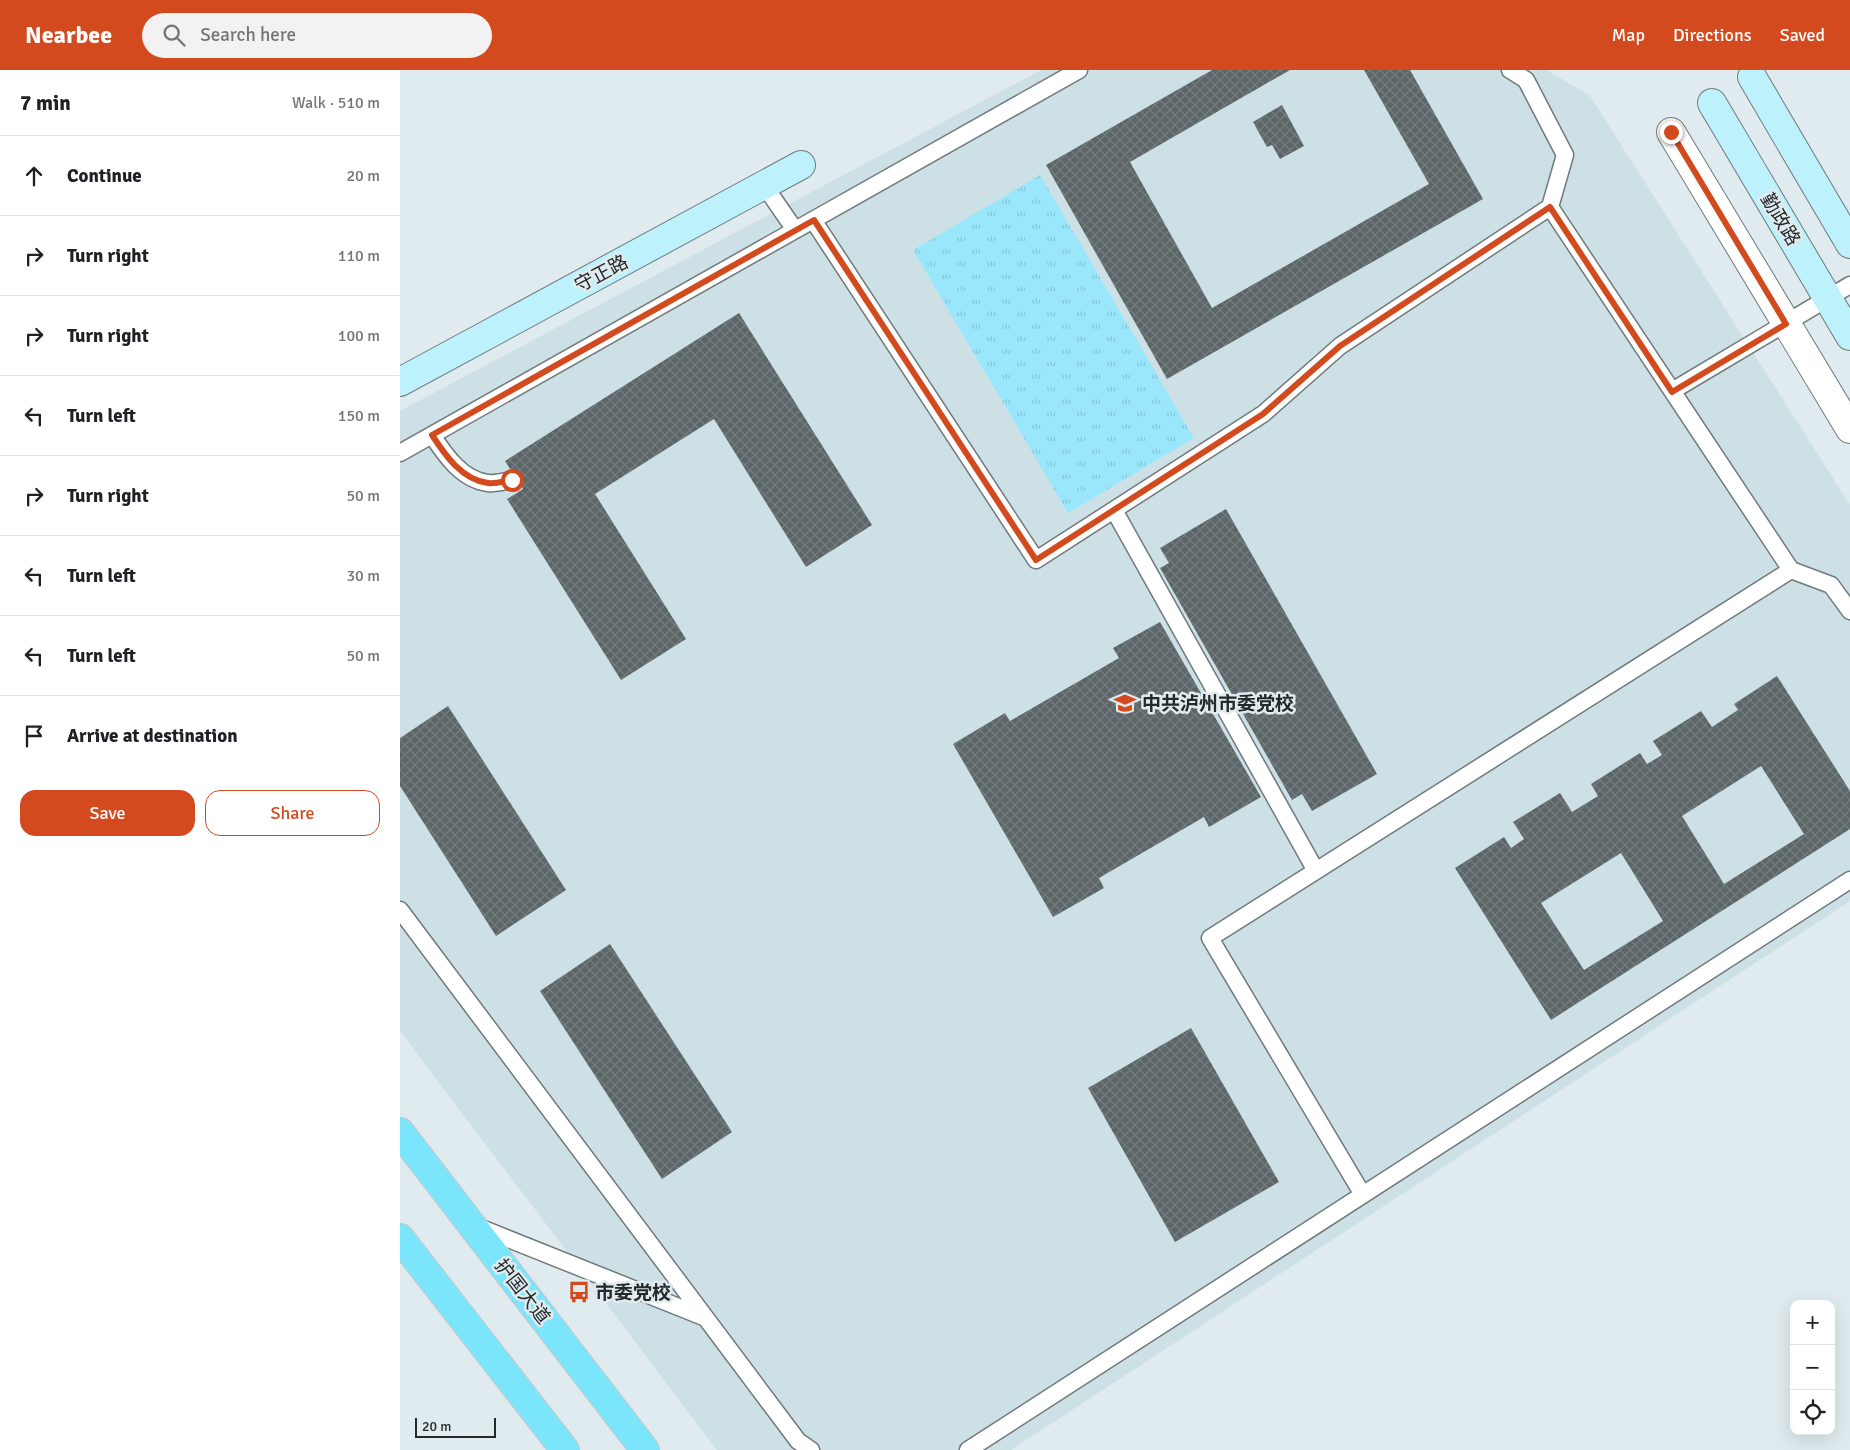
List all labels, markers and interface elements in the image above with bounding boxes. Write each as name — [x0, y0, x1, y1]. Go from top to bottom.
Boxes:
search box — [142, 13, 492, 58]
text: Nearbee — [25, 20, 112, 50]
icon: search — [160, 21, 188, 49]
text: Search here — [200, 23, 296, 47]
text: Map — [1612, 24, 1645, 46]
text: Directions — [1673, 24, 1752, 46]
text: Saved — [1780, 24, 1825, 46]
text: 7 min — [20, 90, 71, 116]
text: Walk · 510 m — [292, 93, 380, 113]
route end — [1660, 121, 1683, 144]
icon: ahead — [20, 162, 48, 190]
text: Continue — [67, 164, 142, 188]
text: 20 m — [346, 166, 380, 186]
street label: 勤政路 — [1755, 189, 1805, 250]
icon: right — [20, 242, 48, 270]
text: Turn right — [67, 244, 149, 268]
text: 110 m — [338, 246, 380, 266]
street label: 守正路 — [571, 250, 632, 298]
icon: right — [20, 322, 48, 350]
text: Turn right — [67, 324, 149, 348]
text: 100 m — [338, 326, 380, 346]
icon: left — [20, 402, 48, 430]
text: Turn left — [67, 404, 136, 428]
text: 150 m — [338, 406, 380, 426]
route start — [501, 469, 524, 492]
icon: right — [20, 482, 48, 510]
text: Turn right — [67, 484, 149, 508]
text: 50 m — [346, 486, 380, 506]
icon: left — [20, 562, 48, 590]
text: Turn left — [67, 564, 136, 588]
text: 30 m — [346, 566, 380, 586]
icon: left — [20, 642, 48, 670]
text: Turn left — [67, 644, 136, 668]
text: 50 m — [346, 646, 380, 666]
school or university icon: 中共泸州市委党校 — [1112, 690, 1138, 716]
place label: 中共泸州市委党校 — [1142, 692, 1294, 716]
icon: arrive — [20, 722, 48, 750]
text: Arrive at destination — [67, 724, 238, 748]
button: Save — [20, 790, 195, 836]
button: Share — [205, 790, 380, 836]
street label: 护国大道 — [489, 1254, 555, 1329]
bus stop icon: 市委党校 — [566, 1279, 592, 1305]
place label: 市委党校 — [595, 1281, 671, 1305]
map controls — [1790, 1300, 1835, 1435]
button: + — [1790, 1300, 1835, 1345]
button: − — [1790, 1345, 1835, 1390]
button: locate — [1790, 1390, 1835, 1435]
scale bar — [415, 1415, 496, 1438]
text: 20 m — [422, 1418, 451, 1435]

